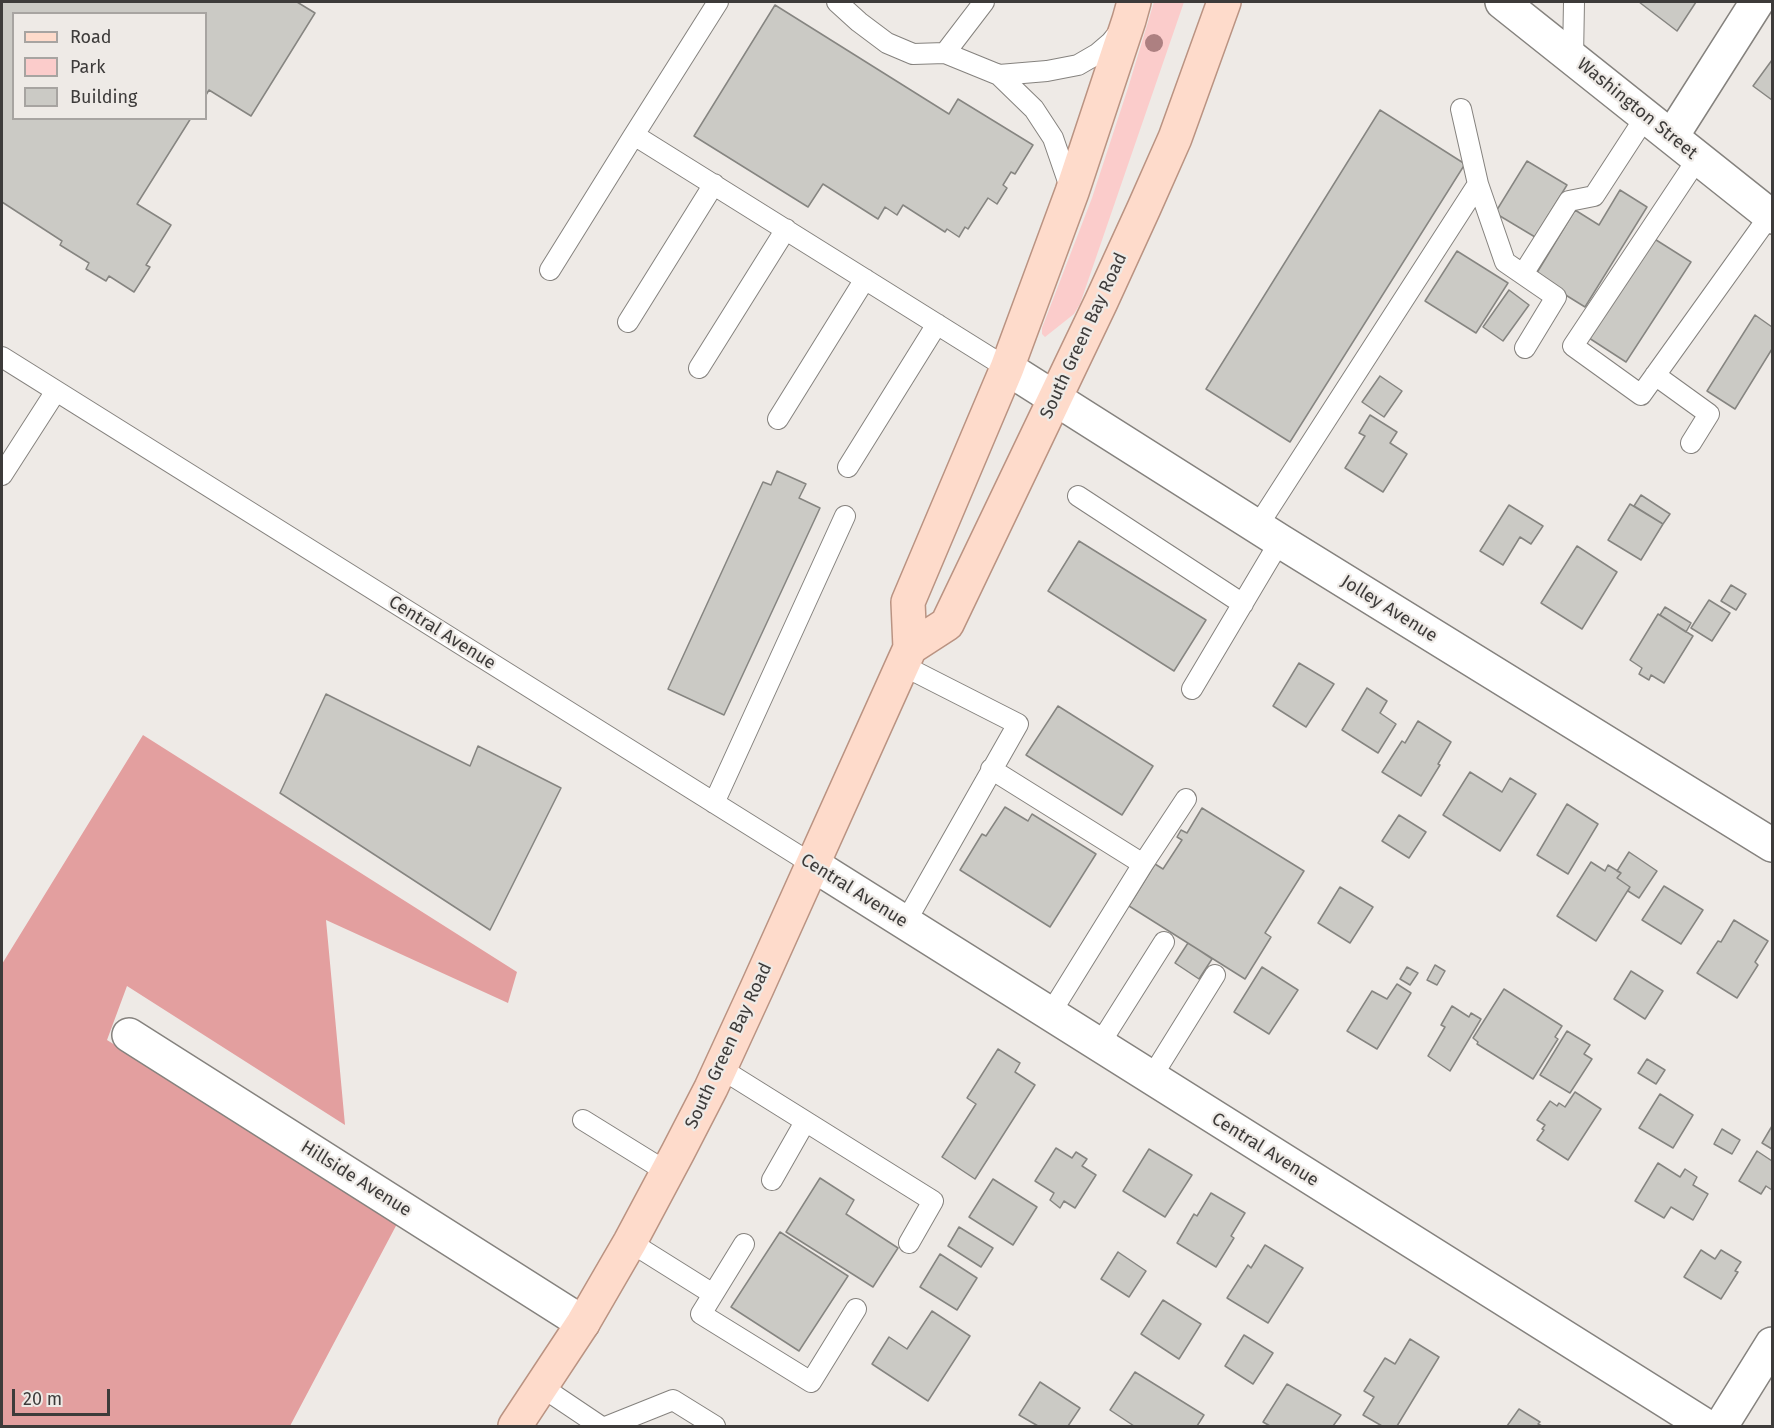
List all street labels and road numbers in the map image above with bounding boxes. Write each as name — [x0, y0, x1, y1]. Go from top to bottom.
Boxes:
street label: Washington Street — [1572, 54, 1702, 164]
street label: South Green Bay Road — [1036, 249, 1132, 423]
street label: Jolley Avenue — [1337, 571, 1441, 647]
street label: Central Avenue — [384, 591, 500, 675]
street label: Central Avenue — [796, 849, 912, 933]
street label: South Green Bay Road — [681, 959, 777, 1133]
street label: Central Avenue — [1207, 1108, 1323, 1192]
street label: Hillside Avenue — [297, 1136, 415, 1222]

